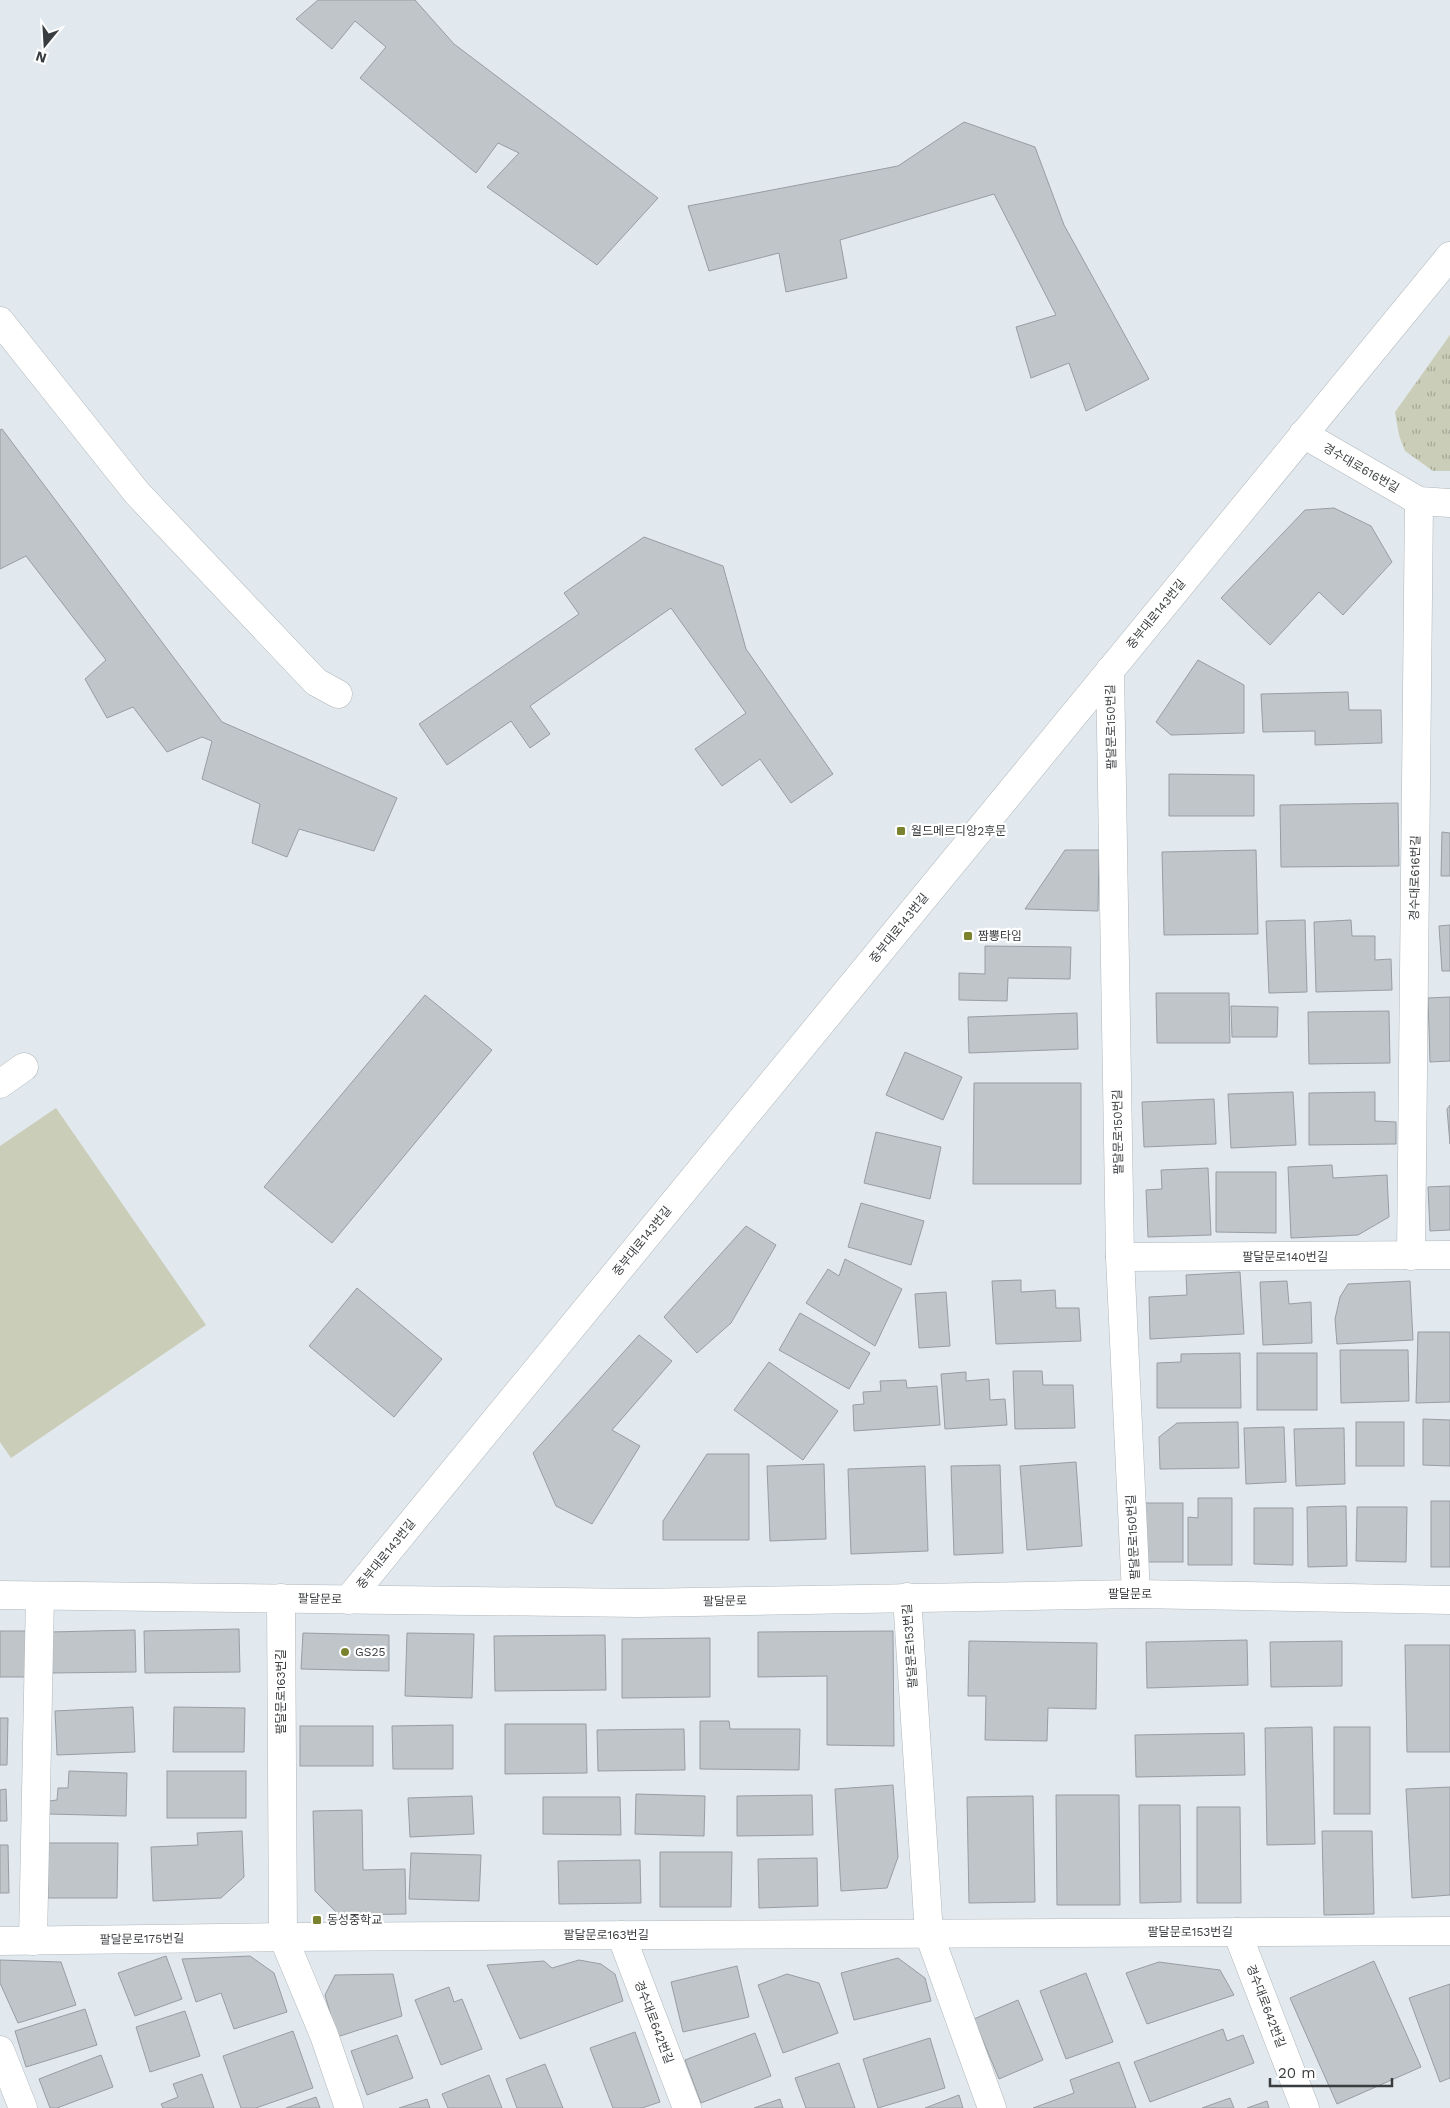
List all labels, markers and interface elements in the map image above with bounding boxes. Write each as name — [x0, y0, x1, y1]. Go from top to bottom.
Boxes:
north arrow — [20, 20, 70, 70]
text: N — [34, 48, 48, 67]
street label: 경수대로616번길 — [1320, 441, 1402, 495]
street label: 중부대로143번길 — [1124, 576, 1188, 652]
street label: 팔달문로150번길 — [1103, 684, 1119, 770]
place label: 월드메르디앙2후문 — [911, 824, 1006, 838]
marker: 월드메르디앙2후문 — [895, 825, 907, 837]
street label: 경수대로616번길 — [1407, 835, 1423, 921]
street label: 중부대로143번길 — [867, 890, 931, 966]
place label: 짬뽕타임 — [978, 929, 1022, 943]
marker: 짬뽕타임 — [962, 930, 974, 942]
street label: 팔달문로150번길 — [1110, 1089, 1126, 1175]
street label: 중부대로143번길 — [610, 1203, 674, 1279]
street label: 팔달문로140번길 — [1242, 1250, 1328, 1264]
street label: 팔달문로150번길 — [1124, 1494, 1142, 1580]
street label: 중부대로143번길 — [354, 1516, 418, 1592]
street label: 팔달문로 — [1108, 1587, 1152, 1601]
street label: 팔달문로 — [298, 1592, 342, 1606]
street label: 팔달문로 — [703, 1594, 747, 1608]
street label: 팔달문로153번길 — [900, 1603, 920, 1689]
place label: GS25 — [355, 1645, 385, 1659]
marker: GS25 — [339, 1646, 351, 1658]
street label: 팔달문로163번길 — [274, 1649, 288, 1735]
place label: 동성중학교 — [327, 1913, 382, 1927]
marker: 동성중학교 — [311, 1914, 323, 1926]
street label: 팔달문로153번길 — [1148, 1925, 1232, 1939]
street label: 팔달문로163번길 — [563, 1928, 649, 1942]
street label: 팔달문로175번길 — [100, 1931, 184, 1947]
street label: 경수대로642번길 — [1244, 1962, 1288, 2050]
street label: 경수대로642번길 — [632, 1978, 676, 2066]
scale bar — [1270, 2056, 1392, 2088]
text: 20 m — [1278, 2064, 1316, 2082]

